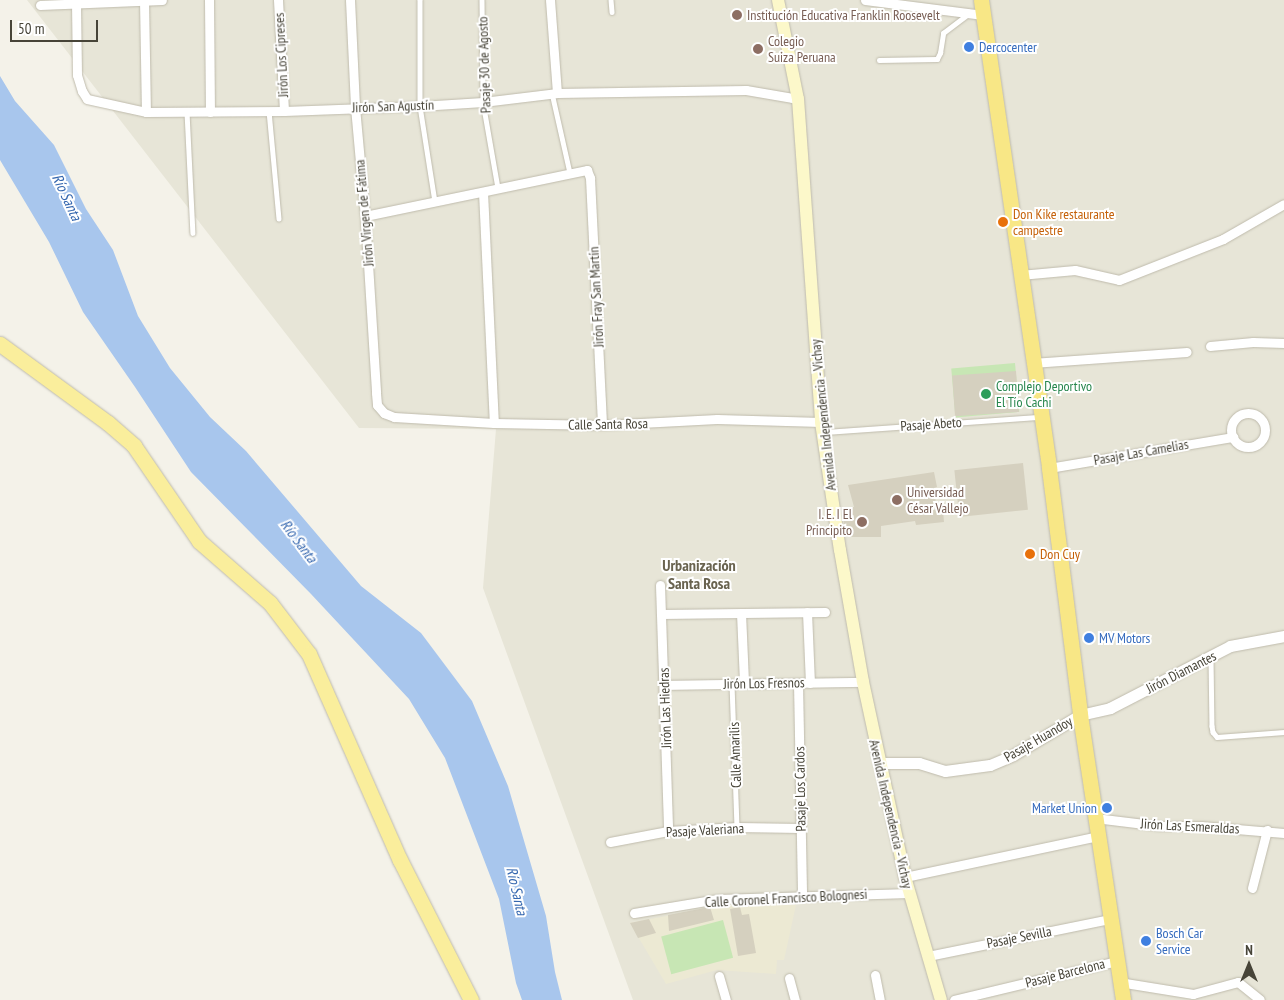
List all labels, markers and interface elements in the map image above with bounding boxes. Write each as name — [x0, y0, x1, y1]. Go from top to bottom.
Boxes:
place label: Institución Educativa Franklin Roosevelt — [747, 7, 940, 23]
marker: Institución Educativa Franklin Roosevelt — [731, 9, 743, 21]
scale bar — [12, 10, 100, 42]
street label: Jirón Los Cipreses — [270, 12, 292, 98]
street label: Pasaje 30 de Agosto — [474, 16, 494, 114]
text: 50 m — [18, 19, 44, 38]
place label: Colegio Suiza Peruana — [768, 33, 836, 65]
place label: Dercocenter — [979, 39, 1037, 55]
marker: Dercocenter — [963, 41, 975, 53]
marker: Colegio Suiza Peruana — [752, 43, 764, 55]
street label: Jirón San Agustín — [351, 96, 435, 116]
street label: Jirón Virgen de Fátima — [351, 159, 377, 267]
water label: Río Santa — [48, 171, 86, 223]
place label: Don Kike restaurante campestre — [1013, 206, 1114, 238]
marker: Don Kike restaurante campestre — [997, 216, 1009, 228]
street label: Jirón Fray San Martín — [585, 246, 607, 348]
street label: Avenida Independencia - Vichay — [807, 338, 839, 492]
place label: Complejo Deportivo El Tío Cachi — [996, 378, 1092, 411]
marker: Complejo Deportivo El Tío Cachi — [980, 388, 992, 400]
street label: Pasaje Abeto — [900, 413, 962, 435]
street label: Calle Santa Rosa — [568, 415, 648, 433]
street label: Pasaje Las Camelias — [1092, 435, 1190, 469]
place label: Universidad César Vallejo — [907, 484, 969, 516]
marker: Universidad César Vallejo — [891, 494, 903, 506]
place label: I. E. I El Principito — [806, 506, 852, 538]
water label: Río Santa — [277, 516, 321, 566]
marker: I. E. I El Principito — [856, 516, 868, 528]
place label: Don Cuy — [1040, 546, 1080, 562]
marker: Don Cuy — [1024, 548, 1036, 560]
district label: Urbanización Santa Rosa — [662, 555, 736, 593]
place label: MV Motors — [1099, 630, 1151, 646]
marker: MV Motors — [1083, 632, 1095, 644]
street label: Jirón Diamantes — [1143, 647, 1219, 697]
street label: Jirón Las Hiedras — [655, 667, 675, 749]
street label: Jirón Los Fresnos — [723, 674, 805, 692]
street label: Pasaje Huandoy — [1001, 713, 1075, 765]
street label: Calle Amarilis — [725, 722, 745, 788]
street label: Avenida Independencia - Vichay — [866, 737, 916, 891]
street label: Pasaje Los Cardos — [791, 746, 809, 832]
place label: Market Union — [1032, 800, 1097, 816]
marker: Market Union — [1101, 802, 1113, 814]
street label: Jirón Las Esmeraldas — [1140, 815, 1240, 837]
street label: Pasaje Valeriana — [665, 820, 745, 840]
water label: Río Santa — [503, 865, 531, 917]
street label: Calle Coronel Francisco Bolognesi — [704, 885, 868, 911]
street label: Pasaje Sevilla — [985, 922, 1053, 952]
place label: Bosch Car Service — [1156, 925, 1203, 958]
marker: Bosch Car Service — [1140, 935, 1152, 947]
north arrow — [1224, 940, 1274, 990]
text: N — [1245, 941, 1253, 959]
street label: Pasaje Barcelona — [1024, 955, 1106, 991]

